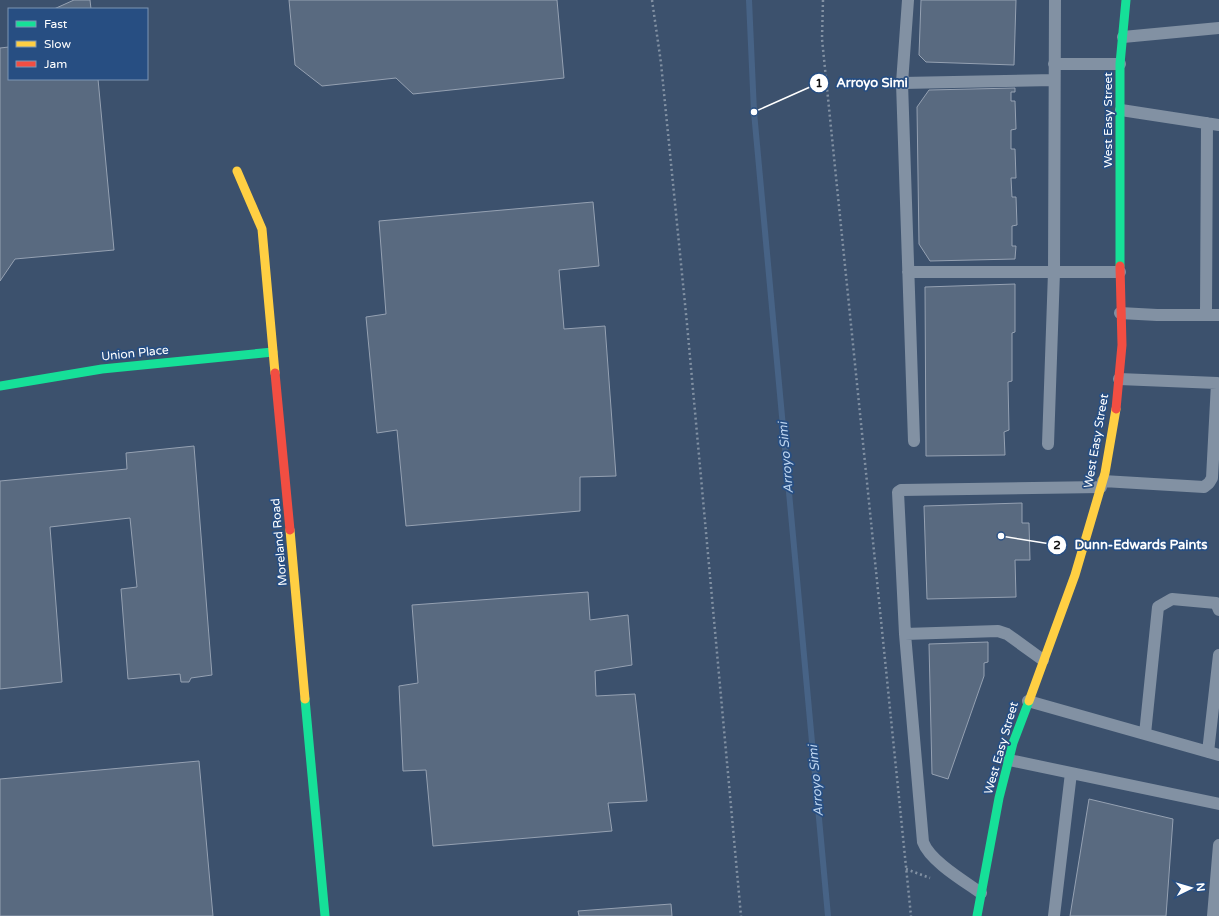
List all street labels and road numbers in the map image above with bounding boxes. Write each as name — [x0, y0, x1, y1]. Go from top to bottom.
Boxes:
street label: West Easy Street — [1101, 72, 1115, 168]
street label: Union Place — [101, 342, 170, 364]
street label: West Easy Street — [1081, 392, 1111, 489]
street label: Moreland Road — [268, 498, 290, 586]
street label: West Easy Street — [981, 700, 1021, 796]

